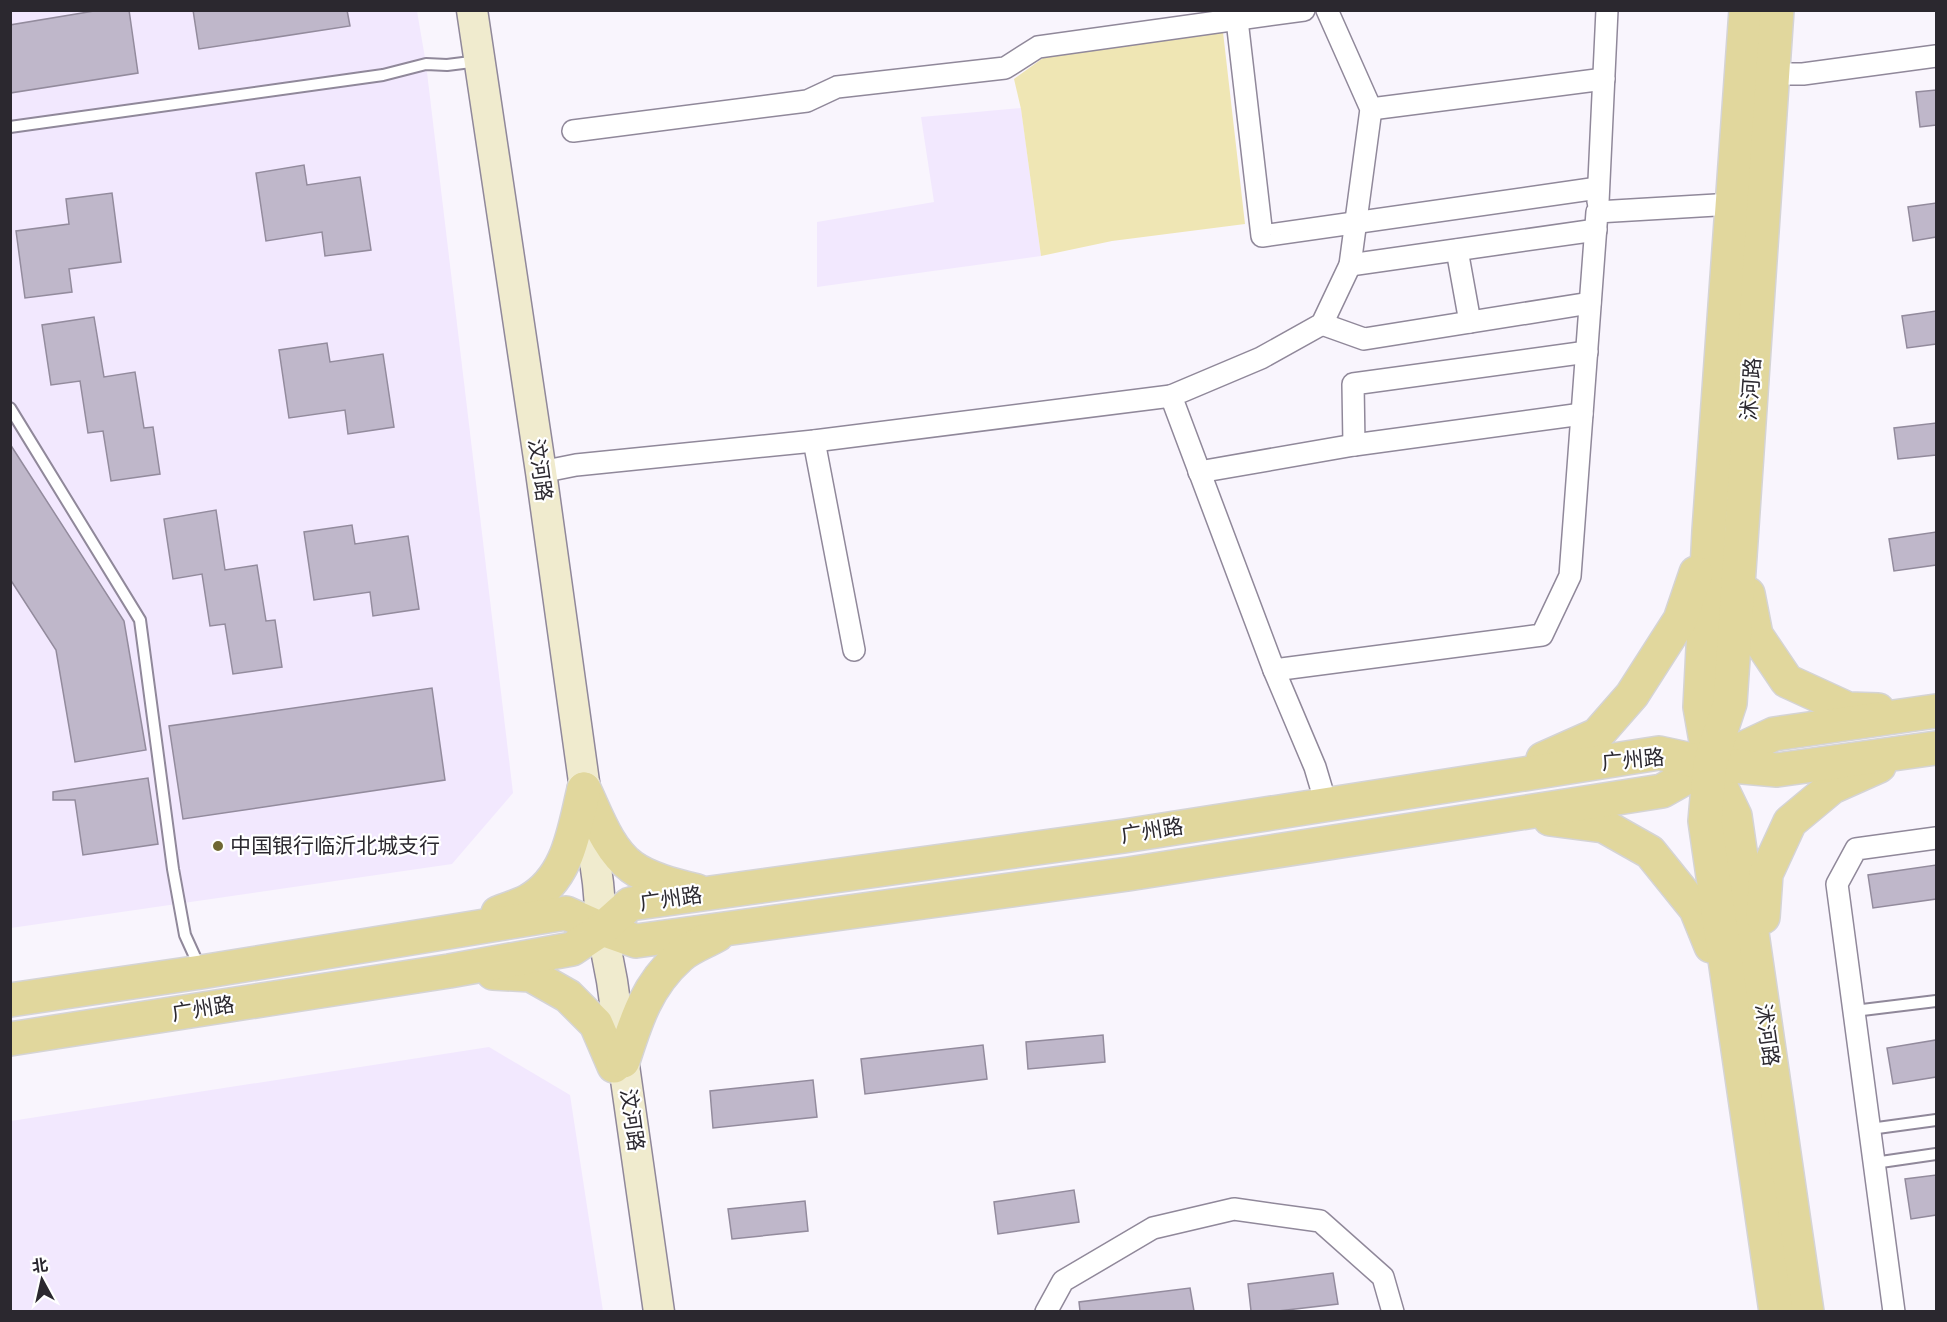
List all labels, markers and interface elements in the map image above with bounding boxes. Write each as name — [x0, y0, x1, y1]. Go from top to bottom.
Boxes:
street label: 沭河路 — [1734, 357, 1768, 421]
street label: 汶河路 — [521, 437, 559, 503]
street label: 广州路 — [1600, 742, 1666, 778]
street label: 广州路 — [1119, 811, 1185, 851]
place label: 中国银行临沂北城支行 — [230, 831, 440, 861]
marker: 中国银行临沂北城支行 — [211, 839, 225, 853]
street label: 广州路 — [638, 880, 704, 918]
street label: 广州路 — [170, 989, 236, 1029]
street label: 沭河路 — [1748, 1002, 1786, 1068]
street label: 汶河路 — [613, 1087, 651, 1153]
north arrow — [12, 1250, 72, 1310]
text: 北 — [30, 1253, 50, 1278]

